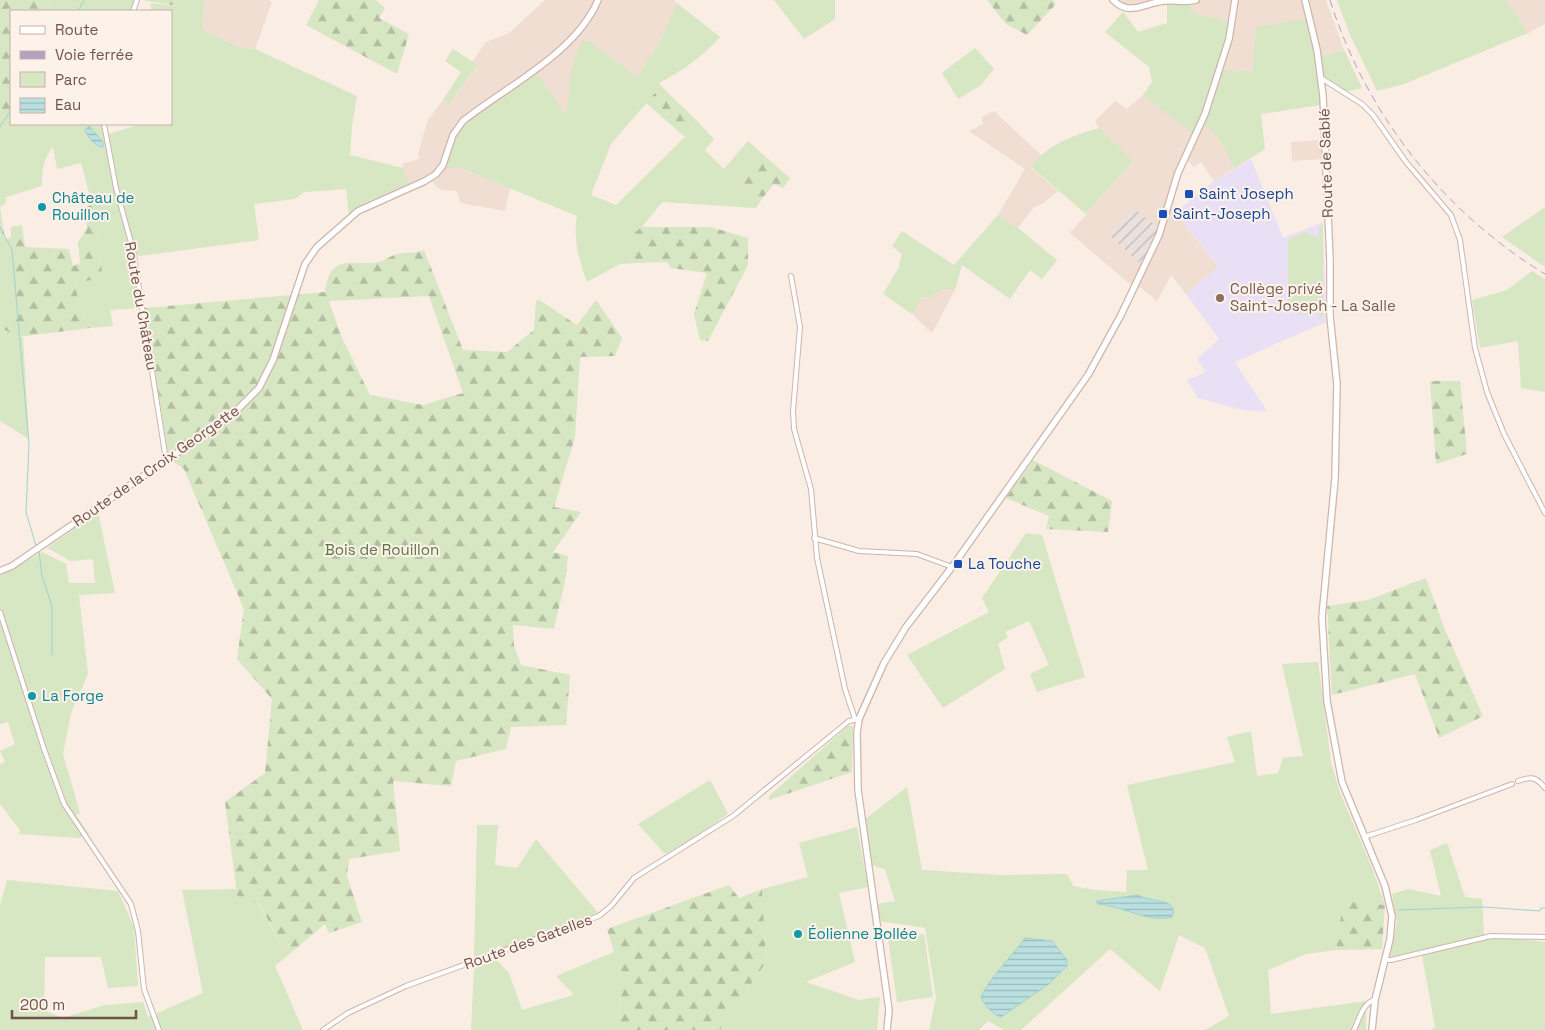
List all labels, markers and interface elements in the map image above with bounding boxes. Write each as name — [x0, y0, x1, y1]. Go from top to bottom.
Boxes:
legend — [10, 10, 172, 125]
text: Route — [55, 20, 99, 39]
text: Voie ferrée — [55, 45, 133, 64]
text: Parc — [55, 70, 87, 89]
text: Eau — [55, 95, 81, 114]
street label: Route de Sablé — [1314, 108, 1337, 218]
place label: Saint Joseph — [1199, 184, 1294, 203]
place label: Château de Rouillon — [52, 188, 135, 224]
marker: Saint Joseph — [1183, 188, 1195, 200]
marker: Château de Rouillon — [36, 201, 48, 213]
place label: Saint-Joseph — [1173, 204, 1270, 223]
marker: Saint-Joseph — [1157, 208, 1169, 220]
street label: Route du Château — [121, 240, 162, 372]
place label: Collège privé Saint-Joseph - La Salle — [1230, 279, 1396, 315]
marker: Collège privé Saint-Joseph - La Salle — [1214, 292, 1226, 304]
street label: Route de la Croix Georgette — [69, 401, 243, 530]
park label: Bois de Rouillon — [325, 540, 439, 559]
place label: La Touche — [968, 554, 1041, 573]
marker: La Touche — [952, 558, 964, 570]
place label: La Forge — [42, 686, 104, 705]
marker: La Forge — [26, 690, 38, 702]
street label: Route des Gatelles — [461, 909, 595, 974]
place label: Éolienne Bollée — [808, 924, 917, 943]
marker: Éolienne Bollée — [792, 928, 804, 940]
scale bar — [12, 988, 136, 1020]
text: 200 m — [20, 995, 65, 1014]

